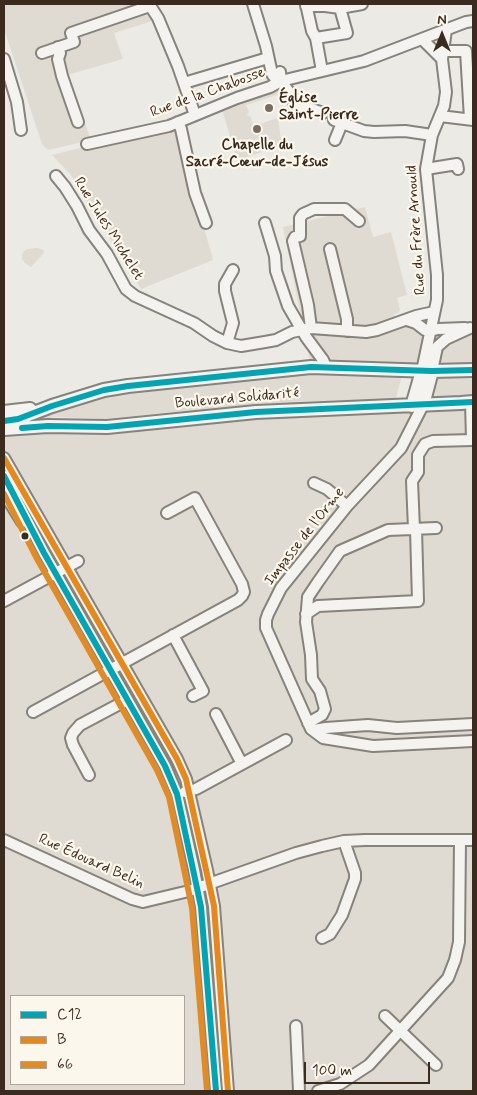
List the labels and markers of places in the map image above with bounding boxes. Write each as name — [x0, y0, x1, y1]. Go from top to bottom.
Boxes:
place label: Église Saint-Pierre — [279, 90, 359, 125]
marker: Église Saint-Pierre — [263, 102, 275, 114]
marker: Chapelle du Sacré-Cœur-de-Jésus — [251, 123, 263, 135]
place label: Chapelle du Sacré-Cœur-de-Jésus — [186, 137, 328, 172]
unlabelled marker — [20, 531, 30, 541]

